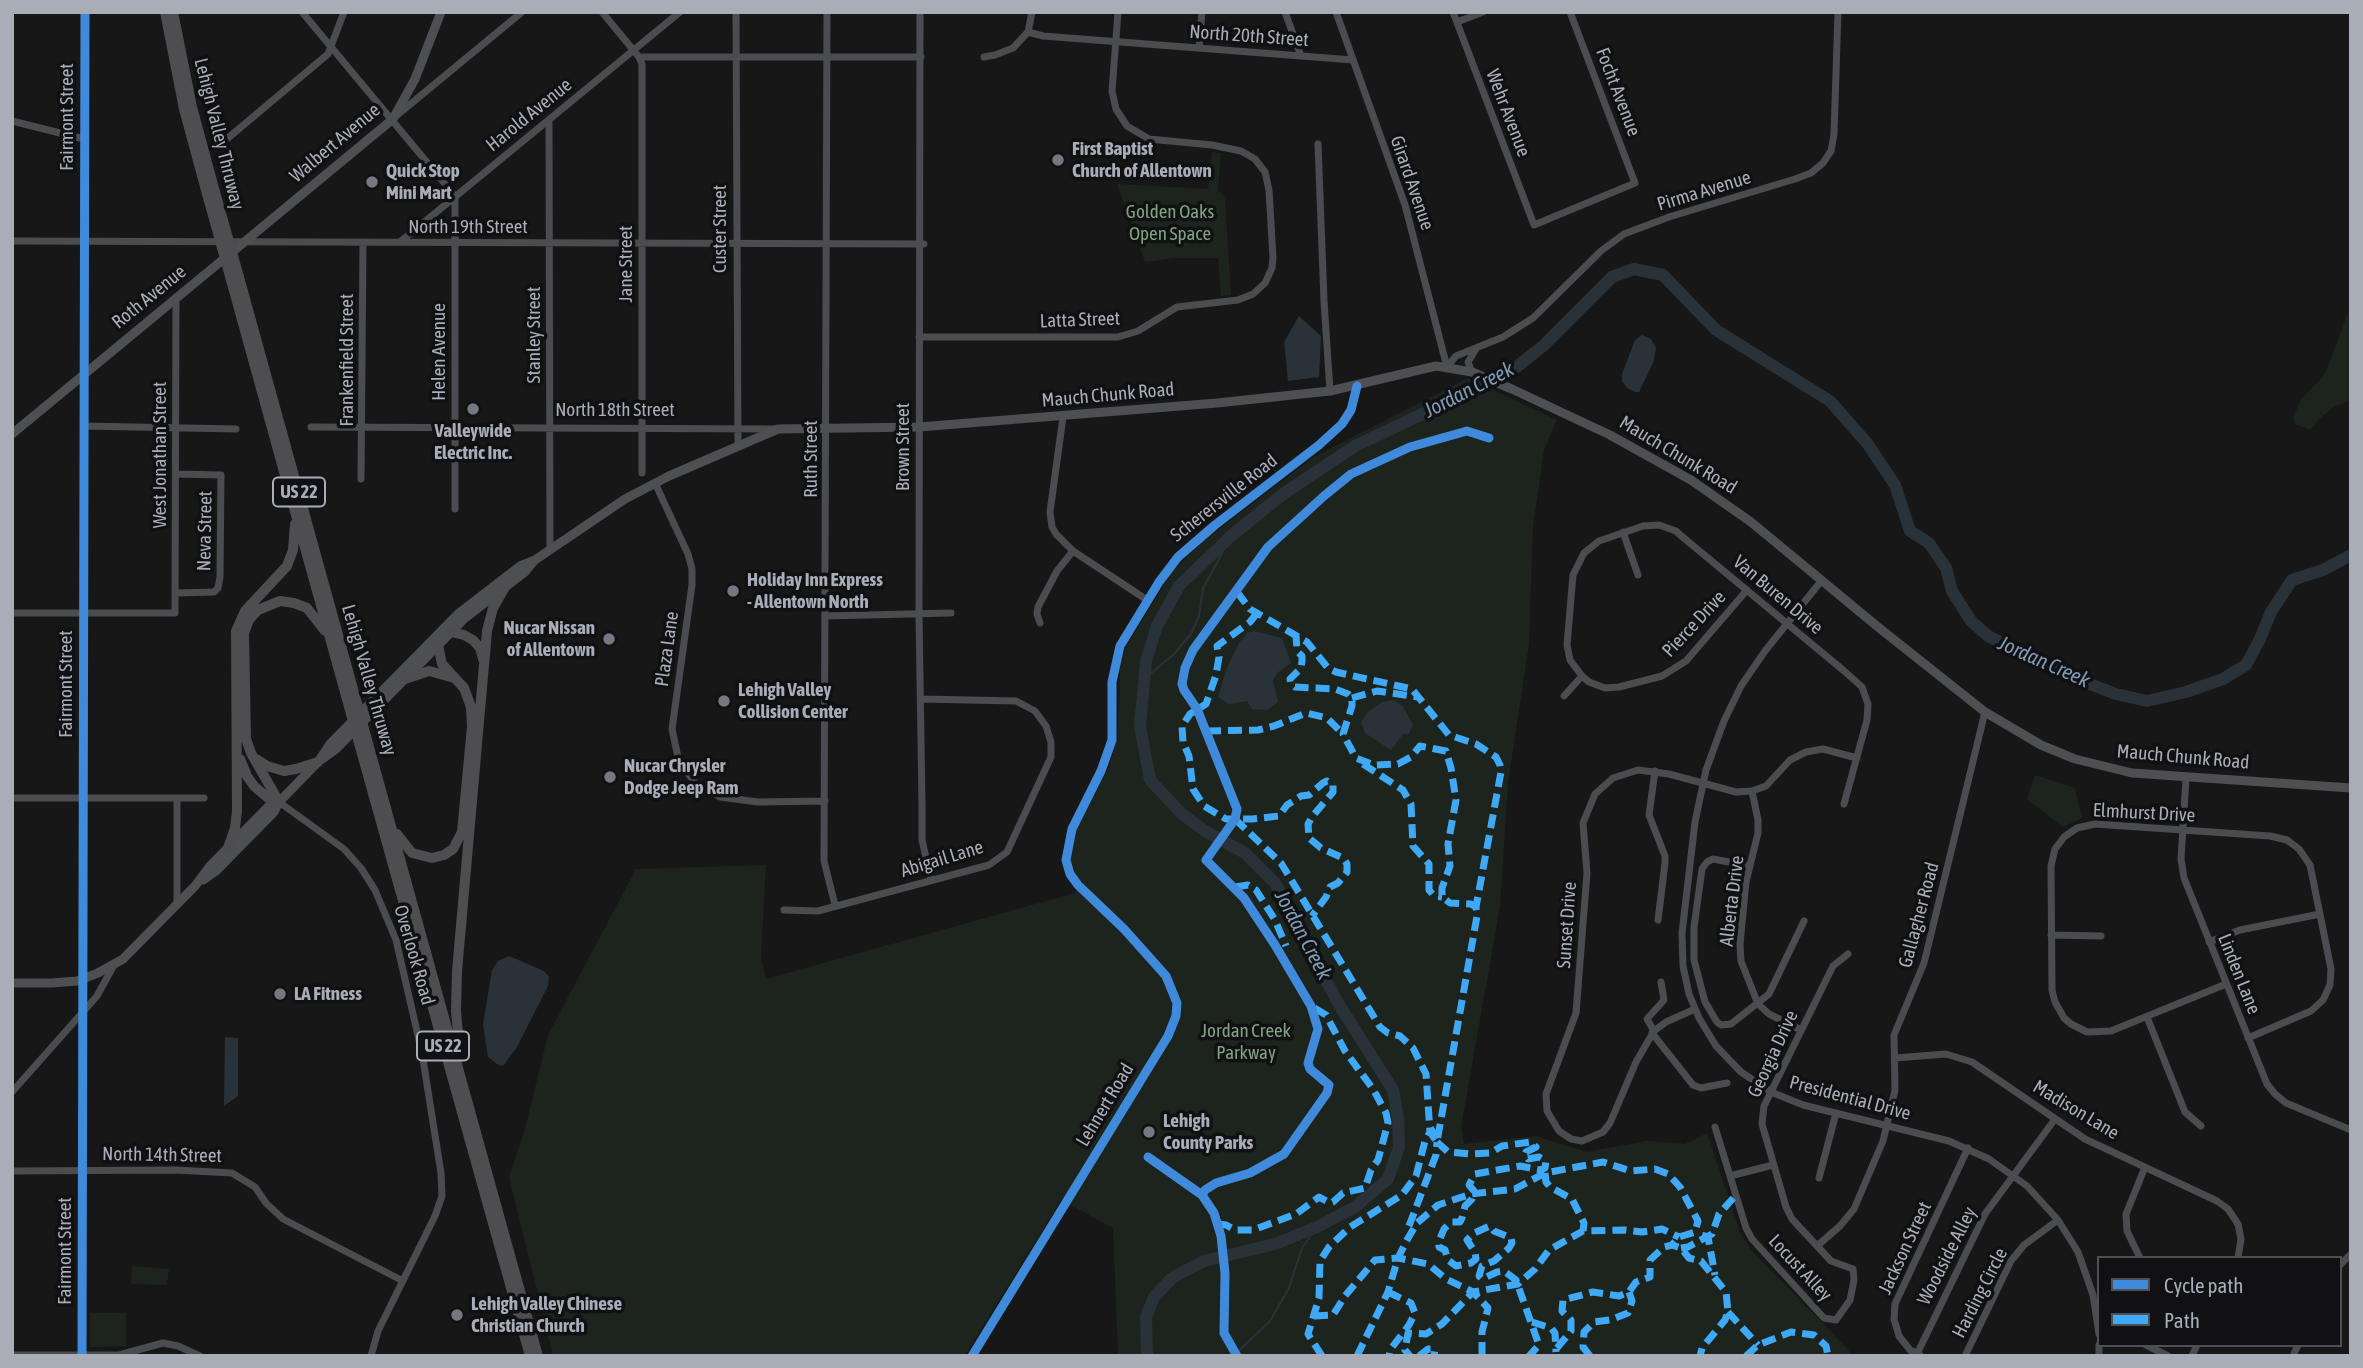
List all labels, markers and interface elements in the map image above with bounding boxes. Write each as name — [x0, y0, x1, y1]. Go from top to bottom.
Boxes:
street label: North 20th Street — [1189, 20, 1309, 52]
street label: Focht Avenue — [1591, 44, 1645, 140]
street label: Lehigh Valley Thruway — [189, 56, 249, 212]
street label: Fairmont Street — [56, 63, 78, 171]
street label: Wehr Avenue — [1481, 66, 1535, 160]
street label: Harold Avenue — [482, 74, 576, 156]
street label: Walbert Avenue — [285, 99, 385, 187]
street label: Girard Avenue — [1385, 133, 1439, 233]
place label: First Baptist Church of Allentown — [1072, 138, 1212, 182]
marker: First Baptist Church of Allentown — [1050, 152, 1066, 168]
place label: Quick Stop Mini Mart — [386, 160, 460, 204]
street label: Pirma Avenue — [1654, 166, 1754, 216]
marker: Quick Stop Mini Mart — [364, 174, 380, 190]
street label: Custer Street — [709, 185, 731, 273]
park label: Golden Oaks Open Space — [1126, 201, 1214, 245]
street label: North 19th Street — [408, 216, 528, 238]
street label: Jane Street — [615, 225, 637, 303]
street label: Roth Avenue — [108, 260, 190, 334]
street label: Stanley Street — [523, 287, 545, 383]
street label: Frankenfield Street — [336, 294, 358, 426]
street label: Helen Avenue — [428, 303, 450, 401]
street label: Latta Street — [1039, 307, 1121, 333]
water label: Jordan Creek — [1420, 357, 1518, 423]
street label: Mauch Chunk Road — [1041, 378, 1175, 412]
street label: West Jonathan Street — [149, 382, 171, 528]
street label: North 18th Street — [555, 399, 675, 421]
marker: Valleywide Electric Inc. — [465, 401, 481, 417]
street label: Brown Street — [892, 403, 914, 491]
street label: Mauch Chunk Road — [1615, 411, 1741, 499]
place label: Valleywide Electric Inc. — [434, 420, 512, 464]
street label: Ruth Street — [800, 420, 822, 498]
street label: Scherersville Road — [1166, 449, 1282, 547]
road number: US 22 — [273, 478, 325, 506]
street label: Neva Street — [193, 491, 217, 571]
street label: Van Buren Drive — [1728, 551, 1828, 639]
place label: Holiday Inn Express - Allentown North — [747, 569, 883, 613]
marker: Holiday Inn Express - Allentown North — [725, 583, 741, 599]
street label: Pierce Drive — [1657, 586, 1731, 662]
street label: Lehigh Valley Thruway — [337, 602, 401, 758]
street label: Plaza Lane — [650, 610, 684, 688]
place label: Nucar Nissan of Allentown — [503, 617, 595, 661]
street label: Fairmont Street — [55, 630, 77, 738]
marker: Nucar Nissan of Allentown — [601, 631, 617, 647]
water label: Jordan Creek — [1994, 631, 2094, 693]
place label: Lehigh Valley Collision Center — [738, 679, 848, 723]
marker: Lehigh Valley Collision Center — [716, 693, 732, 709]
street label: Mauch Chunk Road — [2116, 740, 2250, 774]
place label: Nucar Chrysler Dodge Jeep Ram — [624, 755, 738, 799]
marker: Nucar Chrysler Dodge Jeep Ram — [602, 769, 618, 785]
street label: Elmhurst Drive — [2092, 799, 2196, 827]
street label: Abigail Lane — [898, 836, 986, 882]
street label: Alberta Drive — [1715, 854, 1749, 948]
street label: Gallagher Road — [1894, 860, 1944, 970]
street label: Sunset Drive — [1553, 881, 1581, 969]
water label: Jordan Creek — [1269, 886, 1337, 984]
street label: Overlook Road — [389, 902, 439, 1008]
street label: Linden Lane — [2213, 931, 2265, 1017]
place label: LA Fitness — [294, 983, 362, 1005]
marker: LA Fitness — [272, 986, 288, 1002]
street label: Georgia Drive — [1743, 1007, 1803, 1101]
park label: Jordan Creek Parkway — [1201, 1020, 1291, 1064]
road number: US 22 — [417, 1031, 469, 1060]
street label: Lehnert Road — [1071, 1059, 1139, 1151]
street label: Presidential Drive — [1787, 1071, 1913, 1125]
street label: Madison Lane — [2029, 1075, 2123, 1145]
place label: Lehigh County Parks — [1163, 1110, 1253, 1154]
marker: Lehigh County Parks — [1141, 1124, 1157, 1140]
street label: North 14th Street — [102, 1143, 222, 1167]
street label: Fairmont Street — [54, 1197, 76, 1305]
street label: Jackson Street — [1874, 1198, 1936, 1298]
street label: Woodside Alley — [1913, 1203, 1981, 1309]
street label: Locust Alley — [1763, 1230, 1837, 1306]
street label: Harding Circle — [1948, 1244, 2012, 1342]
legend — [2097, 1256, 2342, 1347]
text: Cycle path — [2164, 1273, 2243, 1297]
place label: Lehigh Valley Chinese Christian Church — [471, 1293, 622, 1337]
marker: Lehigh Valley Chinese Christian Church — [449, 1307, 465, 1323]
text: Path — [2164, 1308, 2200, 1332]

